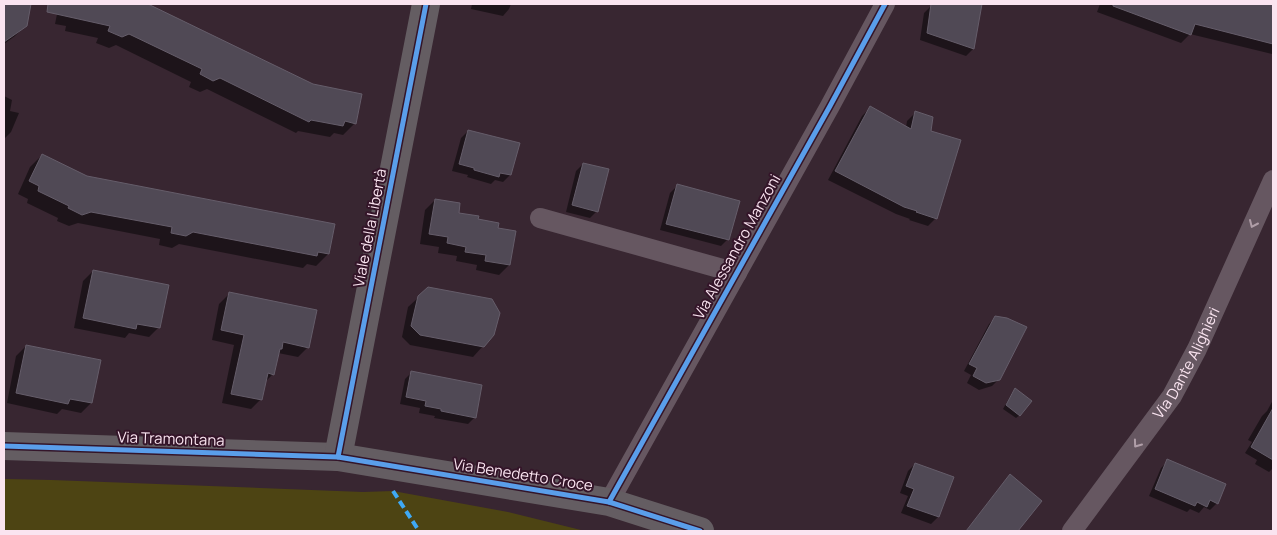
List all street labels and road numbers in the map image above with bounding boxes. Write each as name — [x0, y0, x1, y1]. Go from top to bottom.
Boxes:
street label: Viale della Libertà — [348, 167, 391, 289]
street label: Via Alessandro Manzoni — [688, 170, 785, 323]
street label: Via Dante Alighieri — [1148, 304, 1224, 423]
street label: Via Tramontana — [117, 426, 225, 451]
street label: Via Benedetto Croce — [452, 453, 595, 496]

